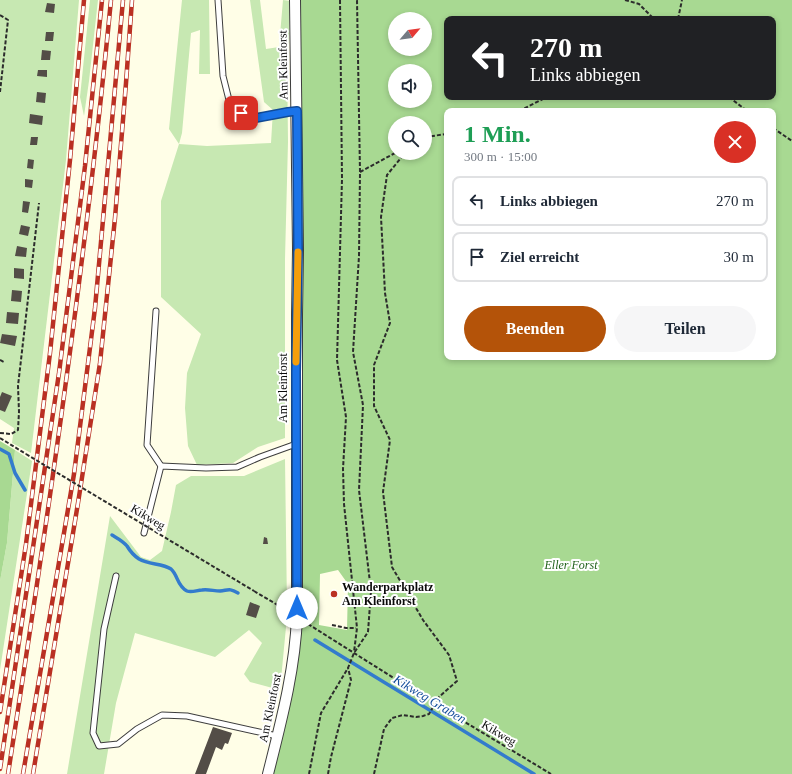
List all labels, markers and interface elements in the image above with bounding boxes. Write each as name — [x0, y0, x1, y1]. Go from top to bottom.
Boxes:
north arrow — [388, 12, 432, 56]
map controls — [388, 12, 432, 160]
street label: Am Kleinforst — [275, 29, 291, 100]
icon: left — [464, 32, 516, 84]
text: 270 m — [530, 32, 602, 63]
button: sound — [388, 64, 432, 108]
text: Links abbiegen — [530, 65, 640, 85]
pin — [224, 96, 258, 130]
icon: arrive — [230, 102, 252, 124]
button: search — [388, 116, 432, 160]
text: 1 Min. — [464, 121, 531, 147]
button: close — [714, 121, 756, 163]
text: 300 m · 15:00 — [464, 149, 537, 164]
icon: left — [466, 190, 488, 212]
text: Links abbiegen — [500, 193, 598, 209]
text: 270 m — [716, 193, 754, 209]
icon: arrive — [466, 246, 488, 268]
text: Ziel erreicht — [500, 249, 579, 265]
text: 30 m — [724, 249, 754, 265]
button: Beenden — [464, 306, 606, 352]
button: Teilen — [614, 306, 756, 352]
street label: Am Kleinforst — [276, 353, 290, 423]
street label: Kikweg — [128, 501, 168, 533]
park label: Eller Forst — [544, 558, 598, 572]
place label: Wanderparkplatz Am Kleinforst — [342, 580, 434, 608]
position arrow — [276, 587, 318, 629]
marker: Wanderparkplatz Am Kleinforst — [329, 589, 339, 599]
water label: Kikweg Graben — [390, 671, 469, 727]
street label: Am Kleinforst — [256, 672, 284, 744]
street label: Kikweg — [479, 717, 519, 749]

